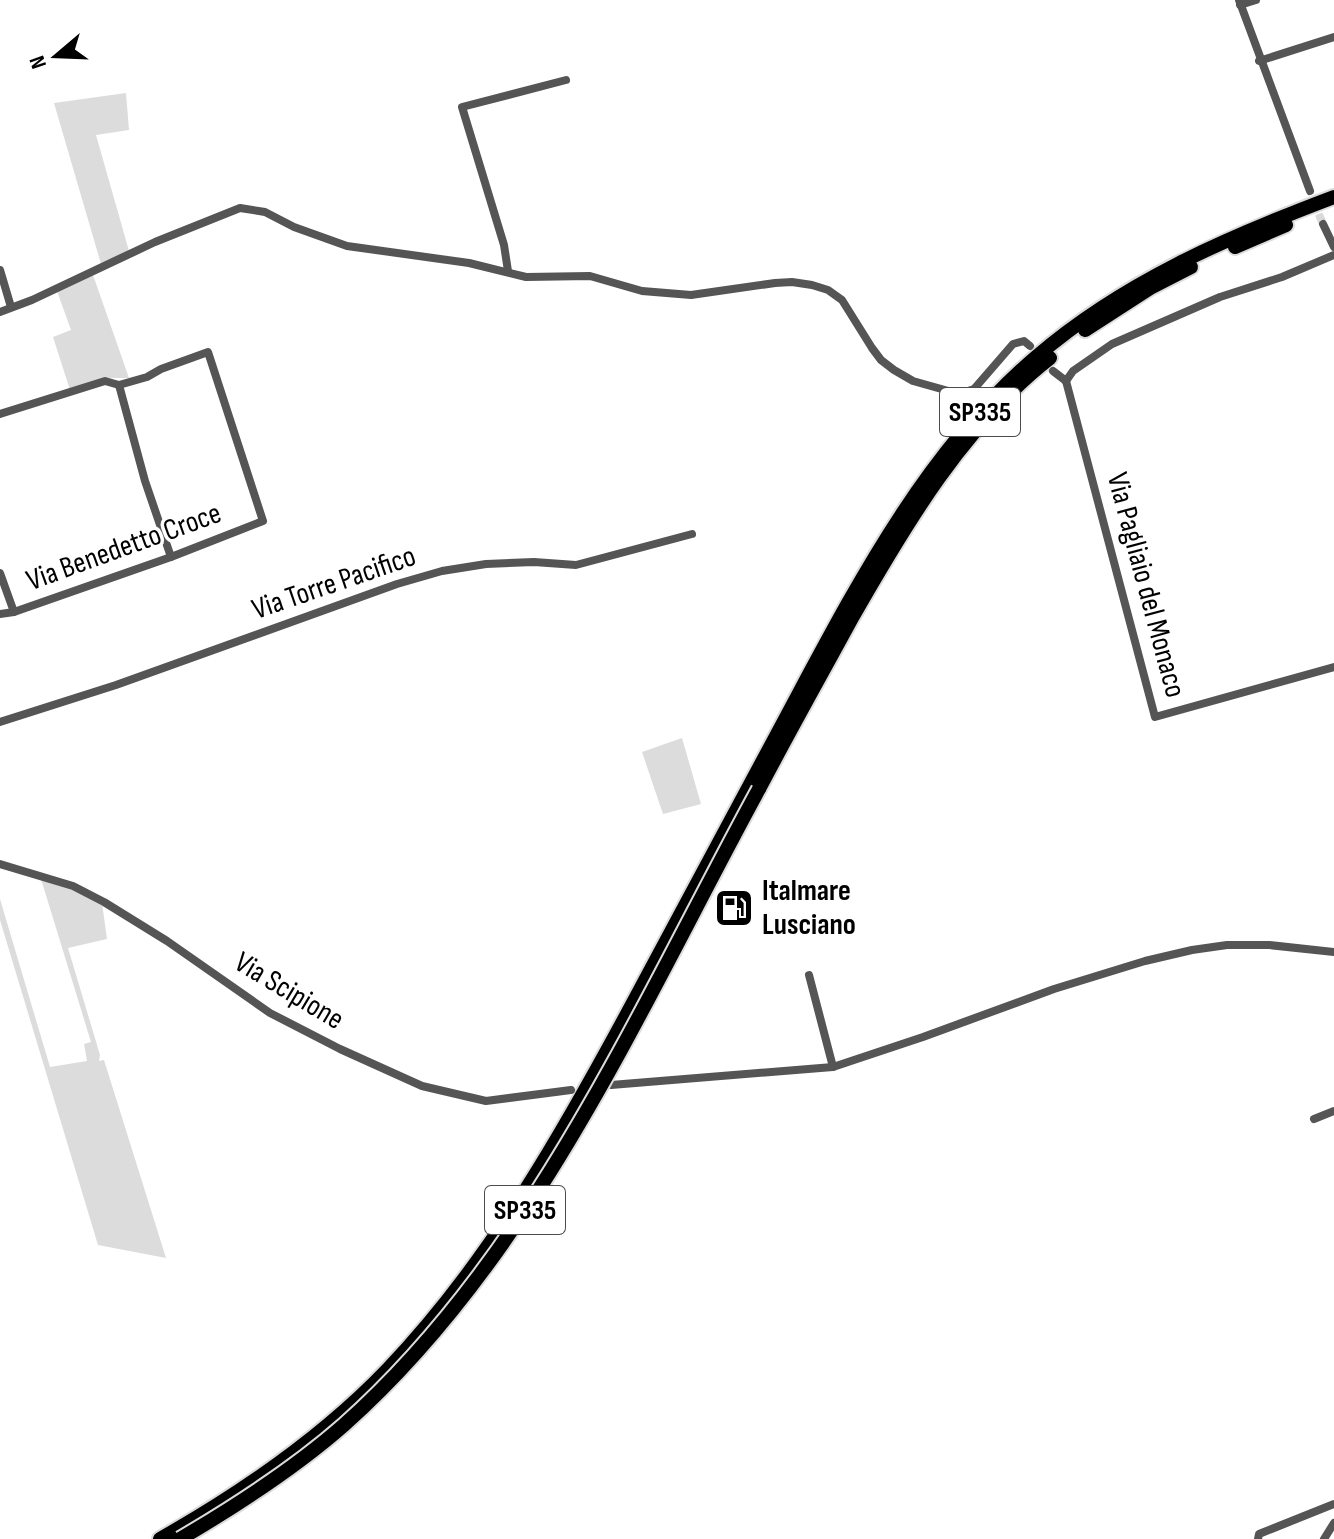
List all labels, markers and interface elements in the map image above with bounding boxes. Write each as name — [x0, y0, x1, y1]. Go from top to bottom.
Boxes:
north arrow — [16, 16, 96, 96]
text: N — [24, 52, 53, 72]
road number: SP335 — [940, 388, 1020, 436]
street label: Via Pagliaio del Monaco — [1099, 469, 1193, 701]
street label: Via Benedetto Croce — [22, 495, 226, 599]
street label: Via Torre Pacifico — [248, 538, 420, 628]
place label: Italmare Lusciano — [762, 873, 856, 943]
fuel station icon: Italmare Lusciano — [713, 887, 755, 929]
street label: Via Scipione — [228, 944, 350, 1038]
road number: SP335 — [485, 1186, 565, 1234]

